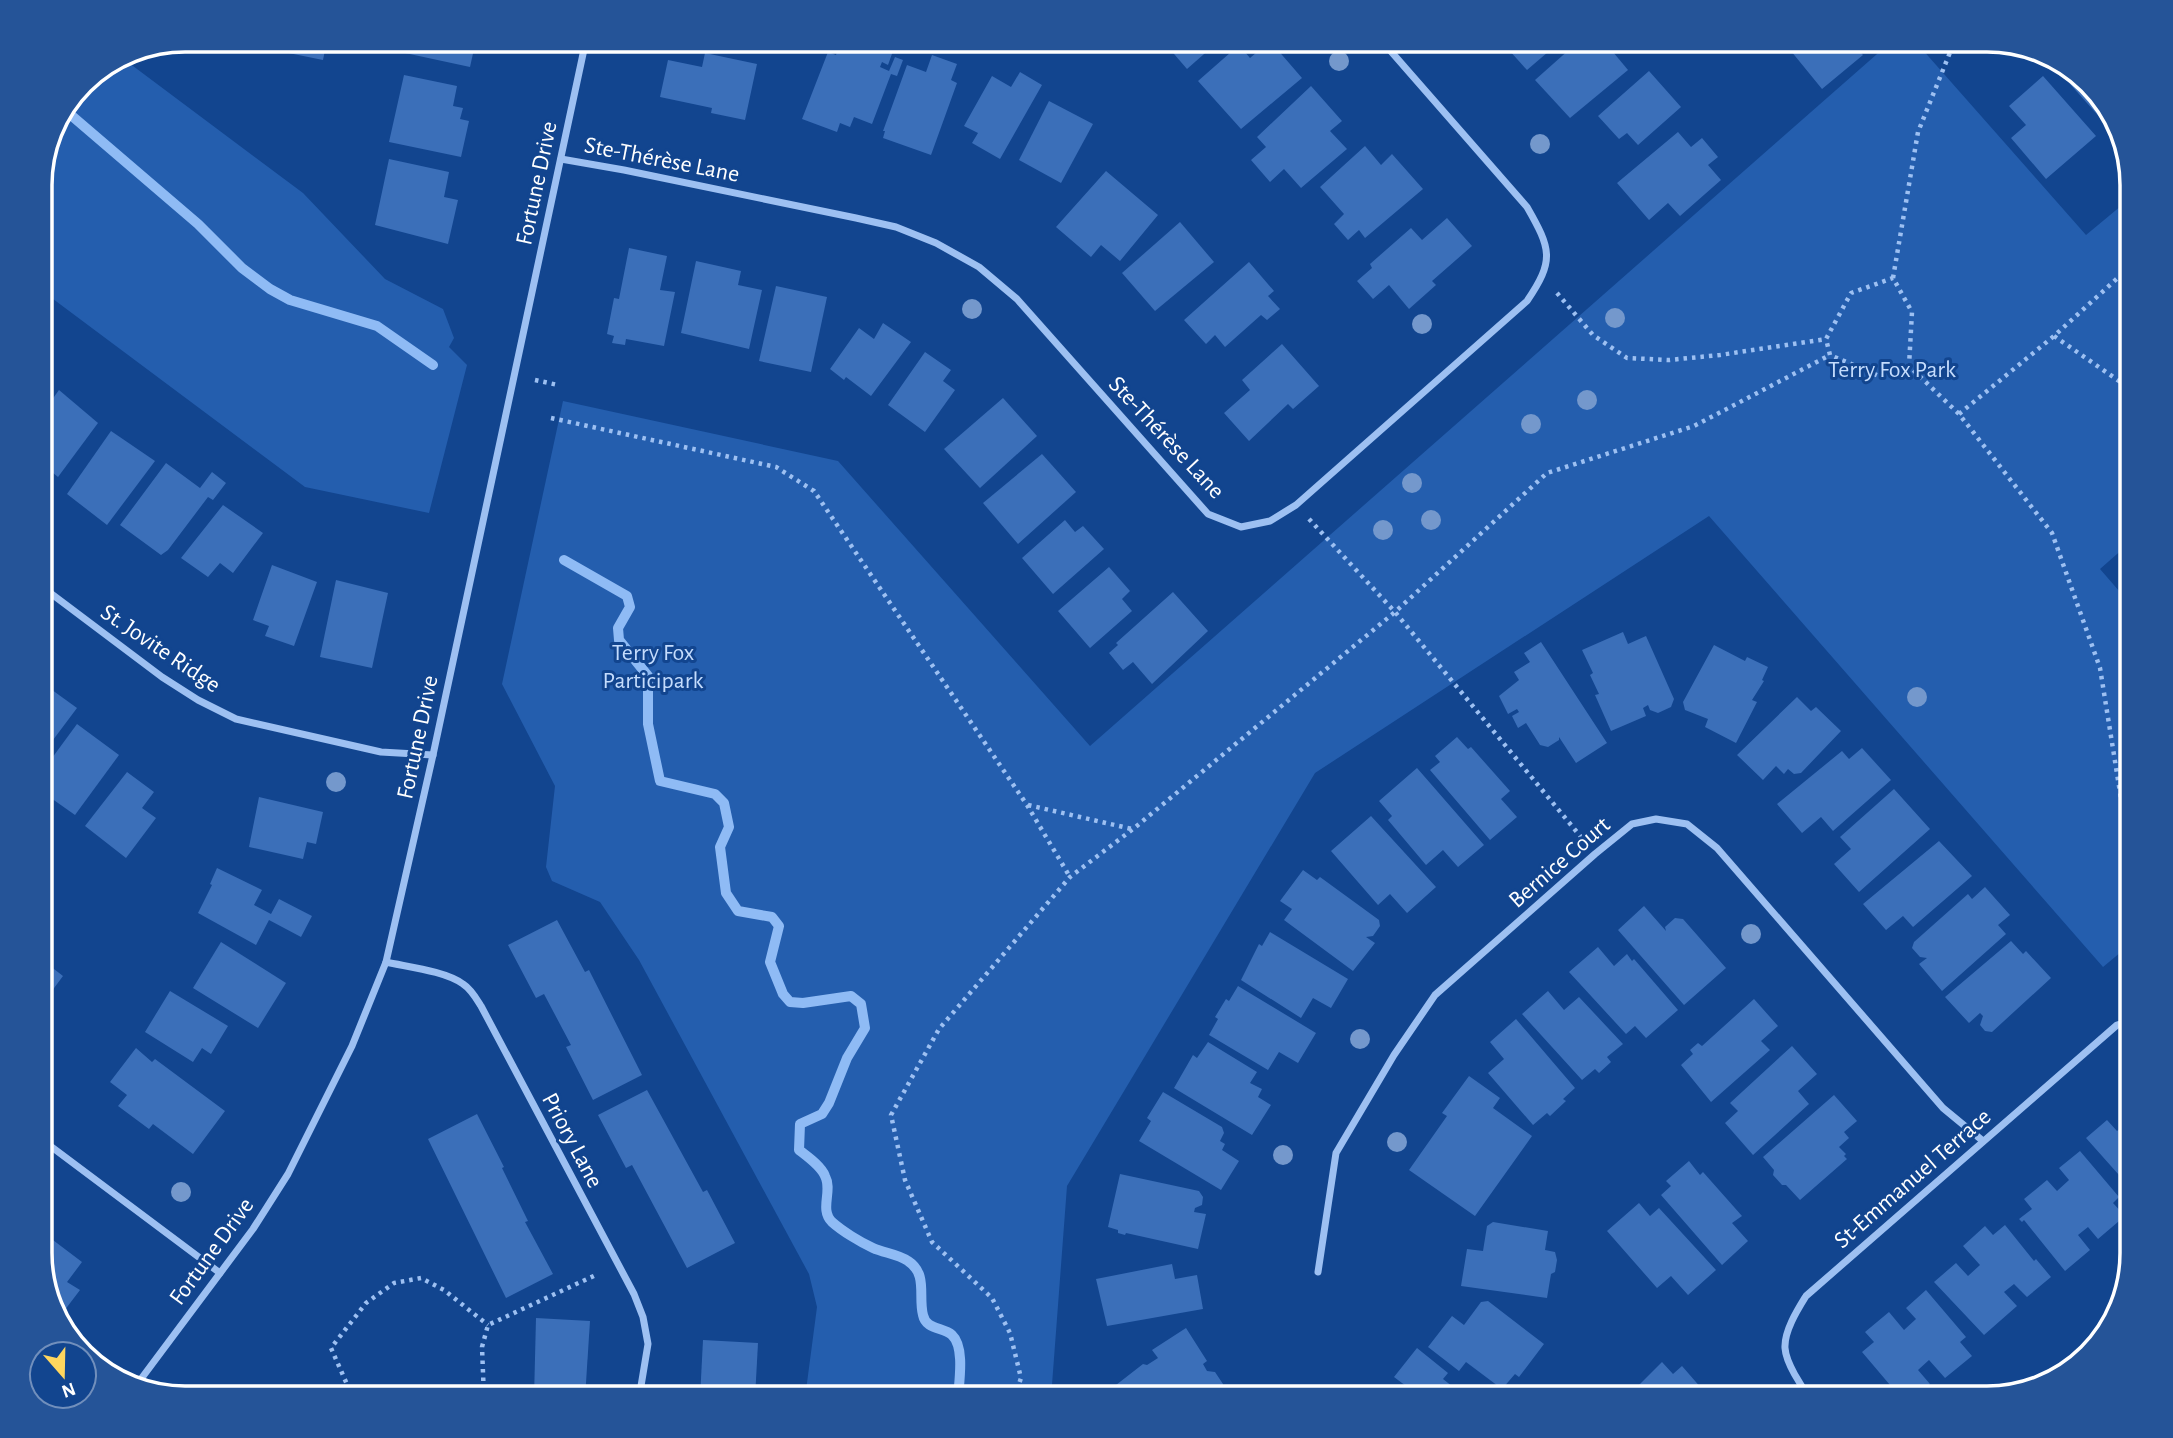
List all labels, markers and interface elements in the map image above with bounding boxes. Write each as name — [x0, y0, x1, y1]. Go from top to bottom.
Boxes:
street label: Fortune Drive — [512, 119, 562, 247]
street label: Ste-Thérèse Lane — [582, 133, 741, 187]
park label: Terry Fox Park — [1828, 358, 1956, 382]
street label: Ste-Thérèse Lane — [1104, 372, 1229, 503]
street label: St. Jovite Ridge — [96, 600, 225, 698]
park label: Terry Fox Participark — [603, 641, 703, 693]
street label: Fortune Drive — [393, 673, 443, 801]
street label: Bernice Court — [1505, 812, 1615, 913]
street label: Priory Lane — [537, 1089, 607, 1192]
street label: St-Emmanuel Terrace — [1830, 1104, 1996, 1253]
street label: Fortune Drive — [165, 1194, 259, 1310]
north arrow — [28, 1340, 98, 1410]
text: N — [59, 1378, 78, 1401]

